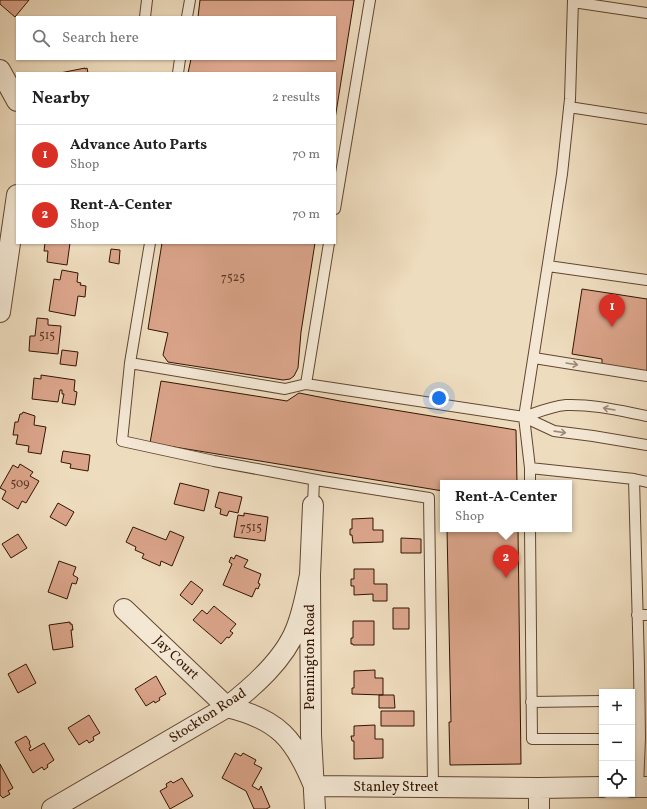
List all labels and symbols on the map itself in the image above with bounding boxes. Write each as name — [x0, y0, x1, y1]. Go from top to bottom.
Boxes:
house number: 7525 — [221, 270, 245, 286]
pin: 1 — [599, 294, 625, 327]
house number: 515 — [39, 328, 55, 344]
one-way arrow — [565, 360, 578, 368]
your location — [429, 388, 449, 408]
one-way arrow — [602, 405, 615, 413]
one-way arrow — [553, 428, 566, 436]
house number: 509 — [10, 476, 30, 492]
house number: 7515 — [240, 520, 262, 536]
pin: 2 — [493, 545, 519, 578]
street label: Pennington Road — [301, 604, 320, 710]
street label: Jay Court — [149, 632, 203, 684]
street label: Stockton Road — [166, 684, 250, 748]
street label: Stanley Street — [353, 778, 439, 797]

